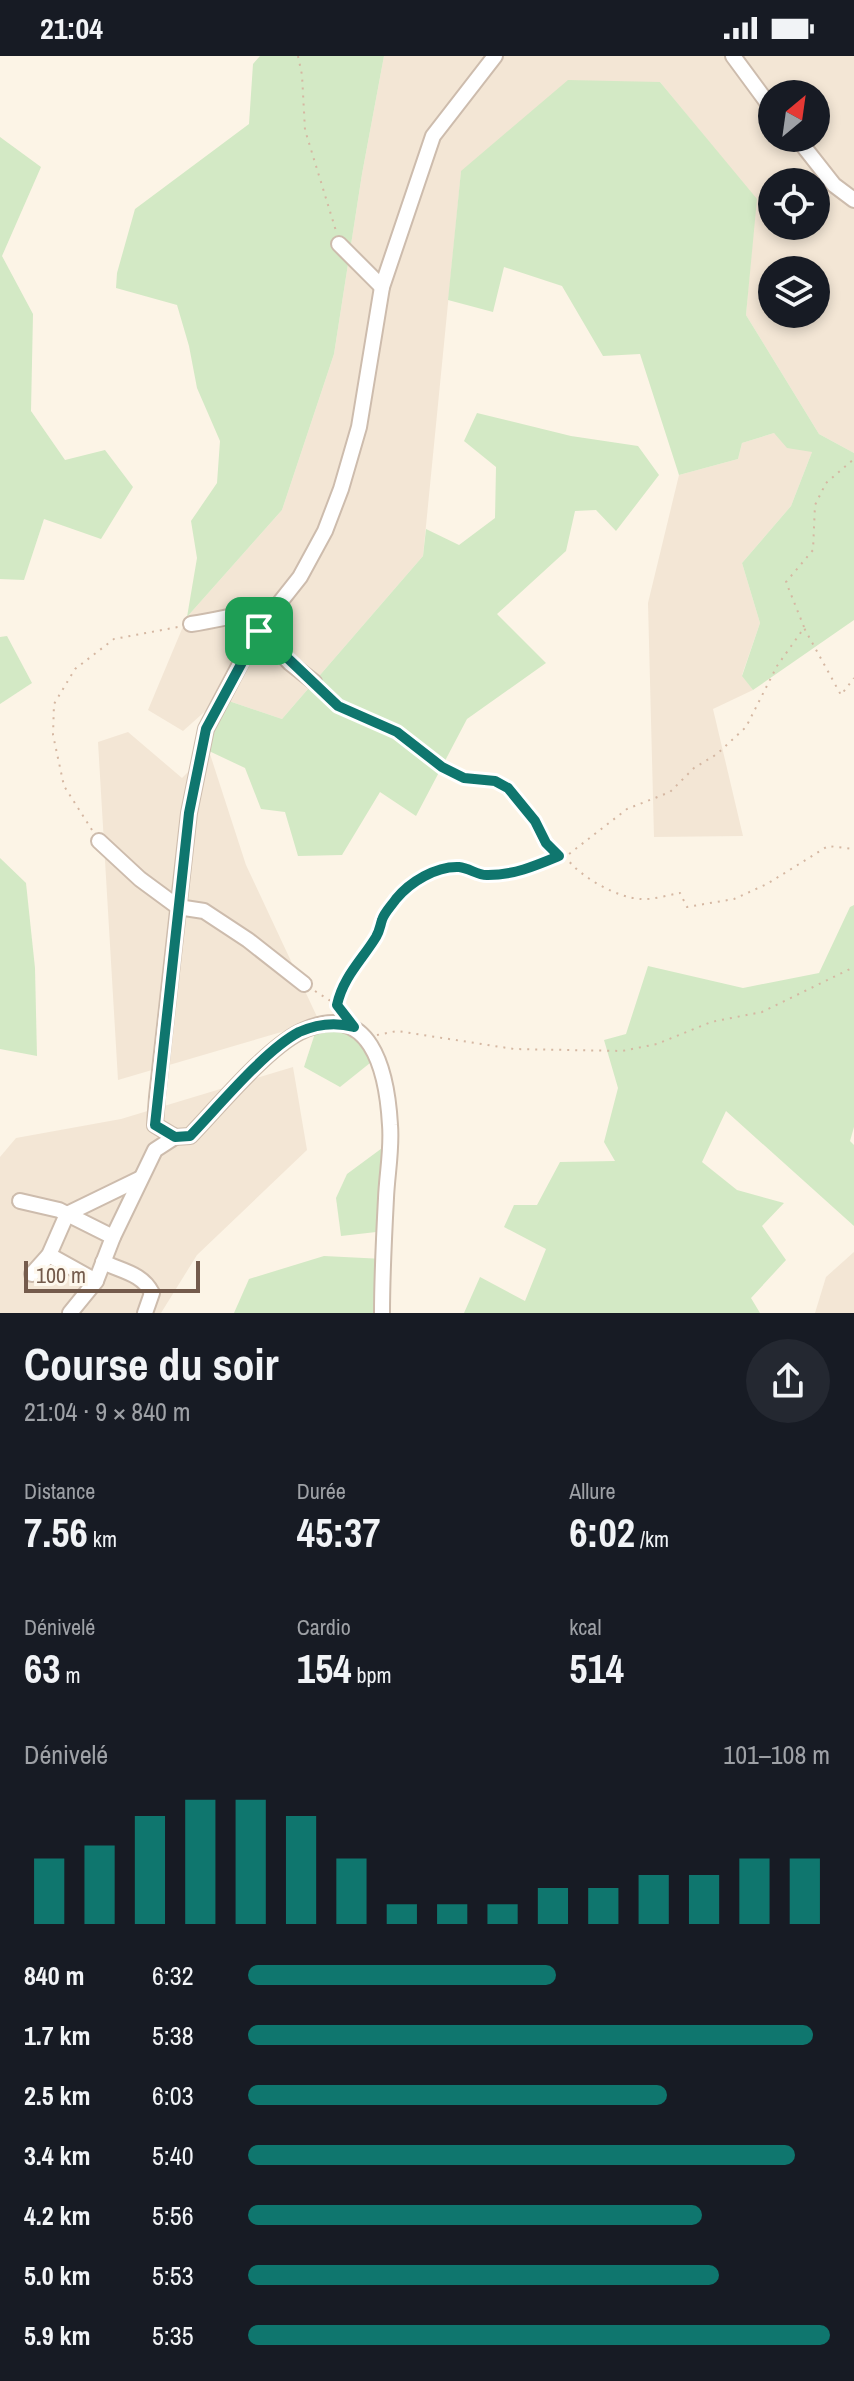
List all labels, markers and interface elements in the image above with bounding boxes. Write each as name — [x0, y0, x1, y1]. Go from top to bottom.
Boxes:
text: 21:04 — [40, 8, 103, 48]
north arrow — [758, 80, 830, 152]
map controls — [758, 80, 830, 328]
button: locate — [758, 168, 830, 240]
button: layers — [758, 256, 830, 328]
pin — [225, 597, 293, 665]
icon: arrive — [237, 609, 281, 653]
scale bar — [24, 1257, 200, 1293]
text: 100 m — [36, 1260, 86, 1290]
text: Course du soir — [24, 1334, 279, 1394]
button: share — [746, 1339, 830, 1423]
text: 21:04 · 9 × 840 m — [24, 1394, 191, 1429]
text: Distance — [24, 1476, 95, 1506]
text: Durée — [297, 1476, 346, 1506]
text: Allure — [569, 1476, 615, 1506]
text: 7.56 — [24, 1506, 88, 1559]
text: 45:37 — [297, 1506, 381, 1559]
text: 6:02 — [569, 1506, 635, 1559]
text: km — [88, 1524, 117, 1554]
text: /km — [635, 1524, 669, 1554]
text: Dénivelé — [24, 1612, 95, 1642]
text: Cardio — [297, 1612, 351, 1642]
text: kcal — [569, 1612, 601, 1642]
text: 63 — [24, 1642, 60, 1695]
text: 154 — [297, 1642, 351, 1695]
text: 514 — [569, 1642, 624, 1695]
text: m — [60, 1660, 81, 1690]
text: bpm — [351, 1660, 392, 1690]
text: Dénivelé — [24, 1737, 108, 1772]
text: 101–108 m — [723, 1737, 830, 1772]
text: 840 m — [24, 1958, 84, 1993]
text: 6:32 — [152, 1958, 194, 1993]
text: 1.7 km — [24, 2018, 90, 2053]
text: 5:38 — [152, 2018, 194, 2053]
text: 2.5 km — [24, 2078, 90, 2113]
text: 6:03 — [152, 2078, 194, 2113]
text: 3.4 km — [24, 2138, 90, 2173]
text: 5:40 — [152, 2138, 194, 2173]
text: 4.2 km — [24, 2198, 90, 2233]
text: 5:56 — [152, 2198, 194, 2233]
text: 5.0 km — [24, 2258, 90, 2293]
text: 5:53 — [152, 2258, 194, 2293]
text: 5.9 km — [24, 2318, 90, 2353]
text: 5:35 — [152, 2318, 194, 2353]

